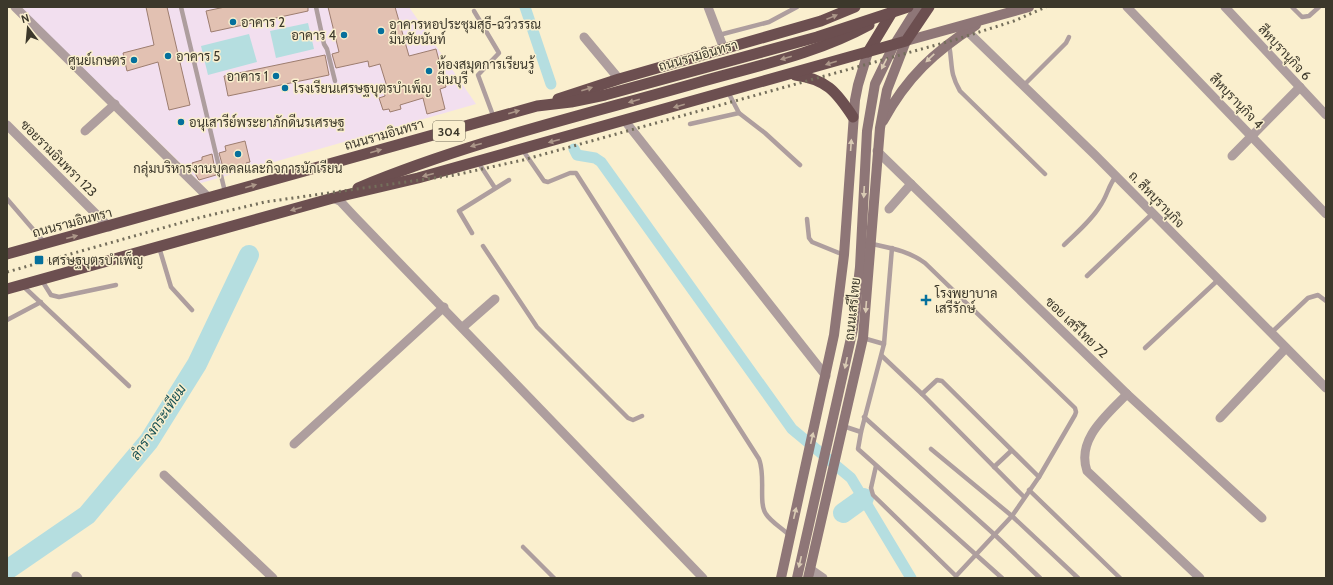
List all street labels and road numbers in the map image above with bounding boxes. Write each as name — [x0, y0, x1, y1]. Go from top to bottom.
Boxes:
street label: สีหบุรานุกิจ 6 — [1254, 20, 1315, 84]
street label: ถนนรามอินทรา — [657, 36, 739, 74]
street label: สีหบุรานุกิจ 4 — [1205, 69, 1268, 134]
street label: ถนนรามอินทรา — [343, 115, 425, 153]
street label: ซอยรามอินทรา 123 — [17, 116, 101, 200]
road number: 304 — [433, 121, 465, 141]
street label: ถ. สีหบุรานุกิจ — [1124, 166, 1189, 232]
street label: ถนนรามอินทรา — [30, 204, 114, 240]
street label: ถนนเสรีไทย — [840, 277, 863, 341]
street label: ซอย เสรีไทย 72 — [1042, 292, 1113, 361]

